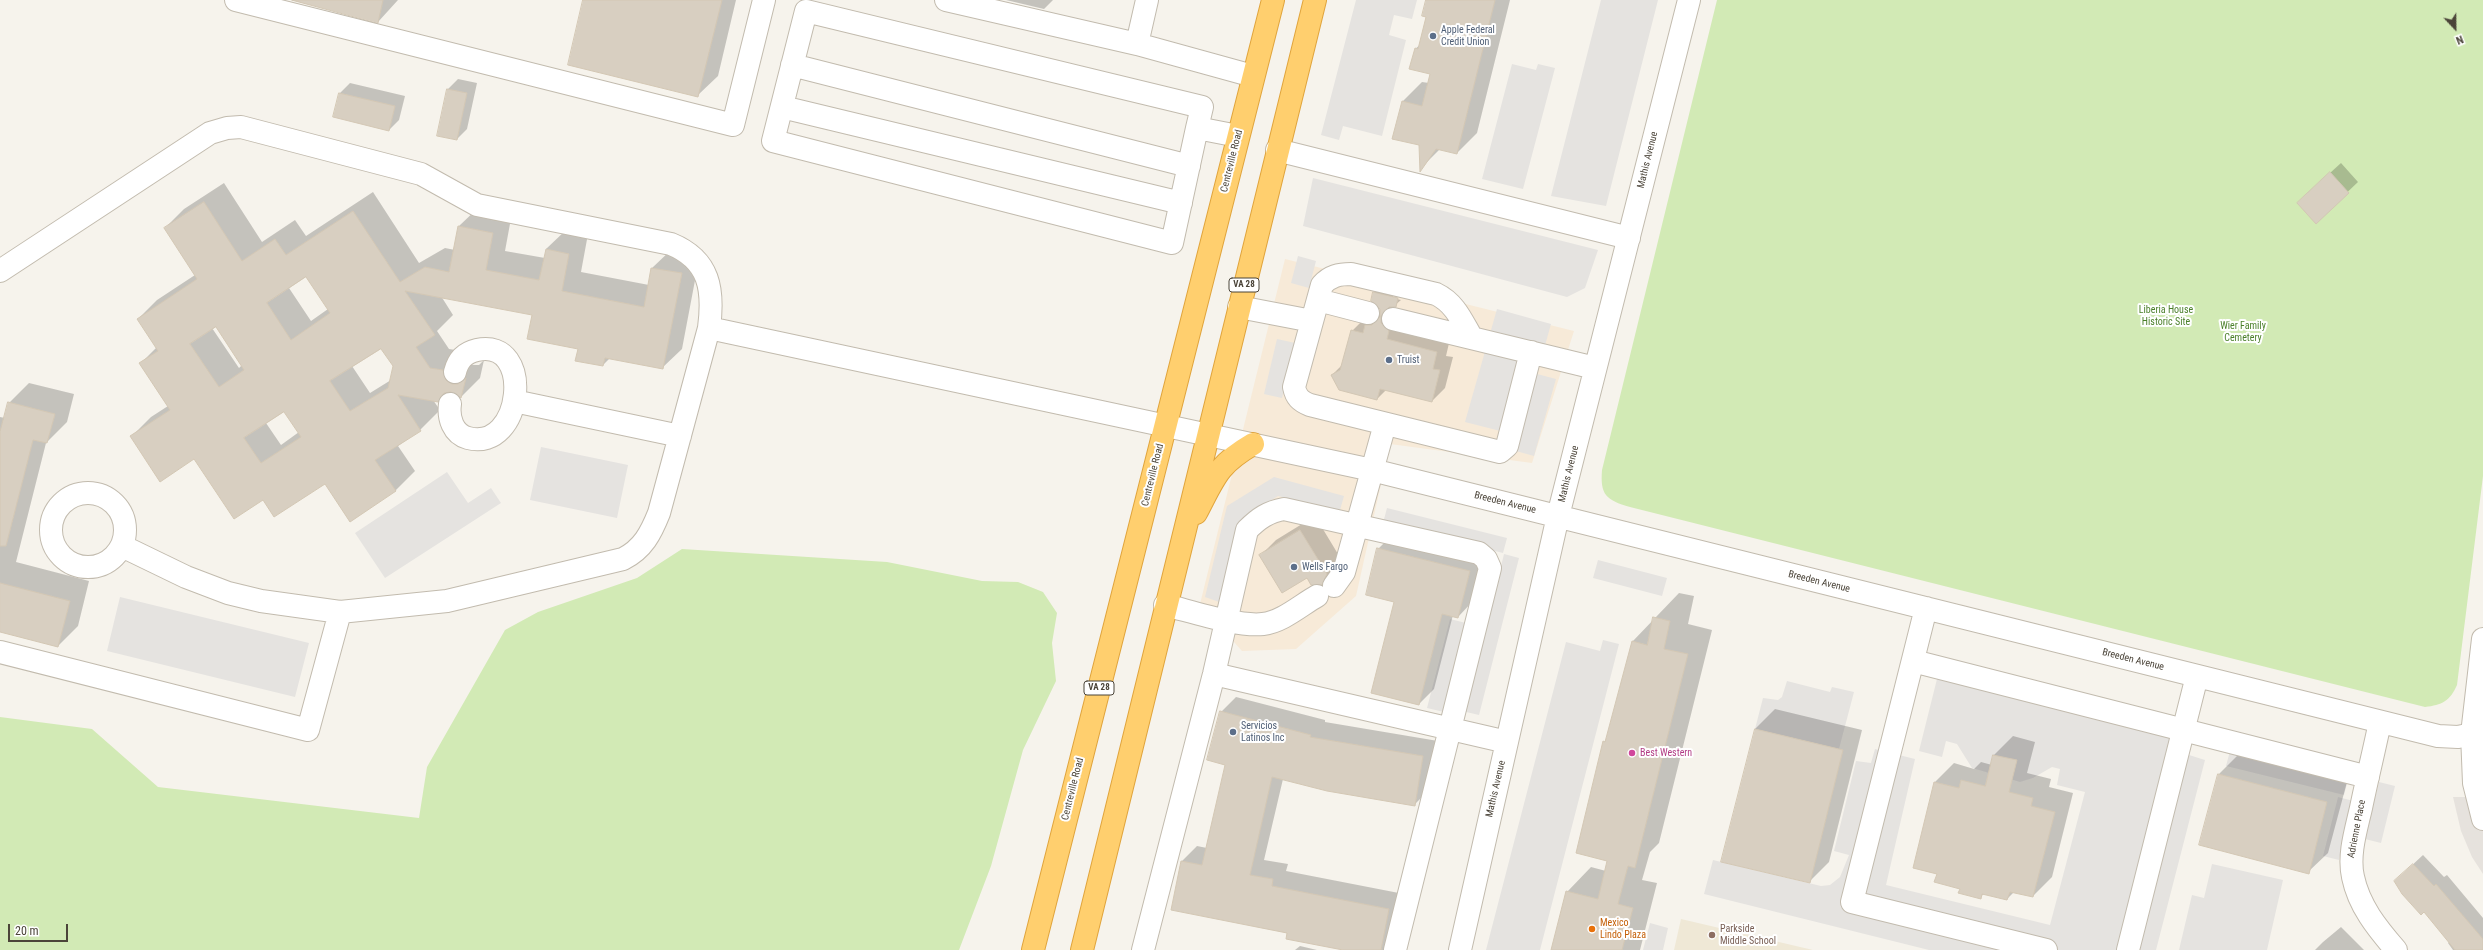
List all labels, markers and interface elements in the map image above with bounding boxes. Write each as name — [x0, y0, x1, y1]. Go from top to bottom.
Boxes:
north arrow — [2435, 8, 2475, 48]
place label: Apple Federal Credit Union — [1441, 24, 1495, 48]
marker: Apple Federal Credit Union — [1428, 31, 1438, 41]
text: N — [2454, 32, 2465, 47]
street label: Centreville Road — [1218, 129, 1246, 193]
street label: Mathis Avenue — [1635, 130, 1661, 190]
road number: VA 28 — [1229, 278, 1259, 292]
park label: Liberia House Historic Site — [2139, 304, 2193, 328]
park label: Wier Family Cemetery — [2220, 320, 2266, 344]
place label: Truist — [1397, 354, 1420, 366]
marker: Truist — [1384, 355, 1394, 365]
street label: Centreville Road — [1139, 443, 1167, 507]
street label: Mathis Avenue — [1556, 444, 1582, 504]
street label: Breeden Avenue — [1473, 490, 1537, 516]
place label: Wells Fargo — [1302, 561, 1348, 573]
marker: Wells Fargo — [1289, 562, 1299, 572]
street label: Breeden Avenue — [1787, 569, 1851, 595]
street label: Breeden Avenue — [2101, 647, 2165, 673]
road number: VA 28 — [1084, 681, 1114, 695]
place label: Servicios Latinos Inc — [1241, 720, 1284, 744]
marker: Servicios Latinos Inc — [1228, 727, 1238, 737]
place label: Best Western — [1640, 747, 1692, 759]
marker: Best Western — [1627, 748, 1637, 758]
street label: Centreville Road — [1059, 757, 1087, 821]
street label: Mathis Avenue — [1484, 759, 1508, 819]
street label: Adrienne Place — [2345, 799, 2369, 859]
scale bar — [10, 916, 70, 942]
place label: Mexico Lindo Plaza — [1600, 917, 1646, 940]
place label: Parkside Middle School — [1720, 923, 1776, 946]
text: 20 m — [15, 924, 39, 938]
marker: Mexico Lindo Plaza — [1587, 924, 1597, 934]
marker: Parkside Middle School — [1707, 930, 1717, 940]

